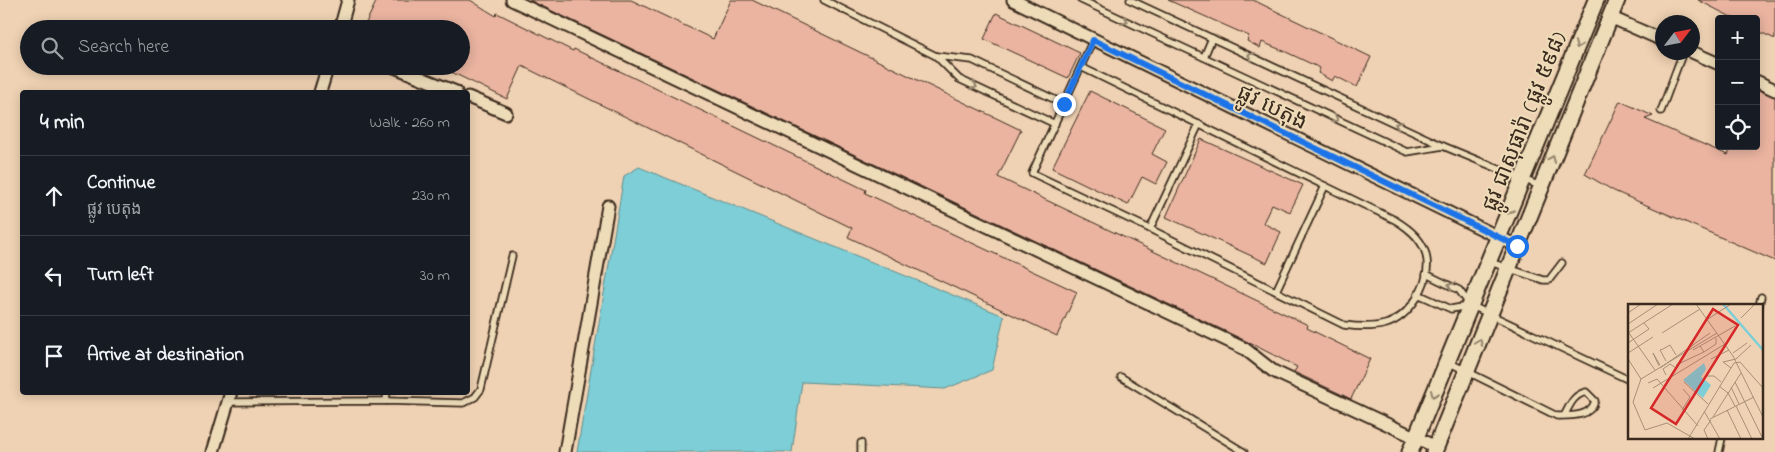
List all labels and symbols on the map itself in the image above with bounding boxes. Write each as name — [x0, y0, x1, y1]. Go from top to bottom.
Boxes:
one-way arrow — [1120, 14, 1129, 25]
north arrow — [1655, 15, 1700, 60]
street label: ផ្លូវ ជាសុផារ៉ា (ផ្លូវ ៥៩៨) — [1475, 28, 1578, 217]
one-way arrow — [1573, 40, 1584, 49]
one-way arrow — [1247, 52, 1256, 63]
street label: ផ្លូវ បេតុង — [1230, 78, 1312, 141]
one-way arrow — [969, 80, 978, 90]
route end — [1053, 93, 1076, 116]
one-way arrow — [1330, 113, 1339, 123]
one-way arrow — [1395, 122, 1404, 132]
one-way arrow — [1545, 155, 1556, 164]
one-way arrow — [1504, 206, 1515, 215]
route start — [1506, 235, 1529, 258]
one-way arrow — [1447, 282, 1456, 293]
inset map — [1628, 304, 1762, 440]
one-way arrow — [1472, 338, 1483, 347]
one-way arrow — [1430, 389, 1441, 398]

